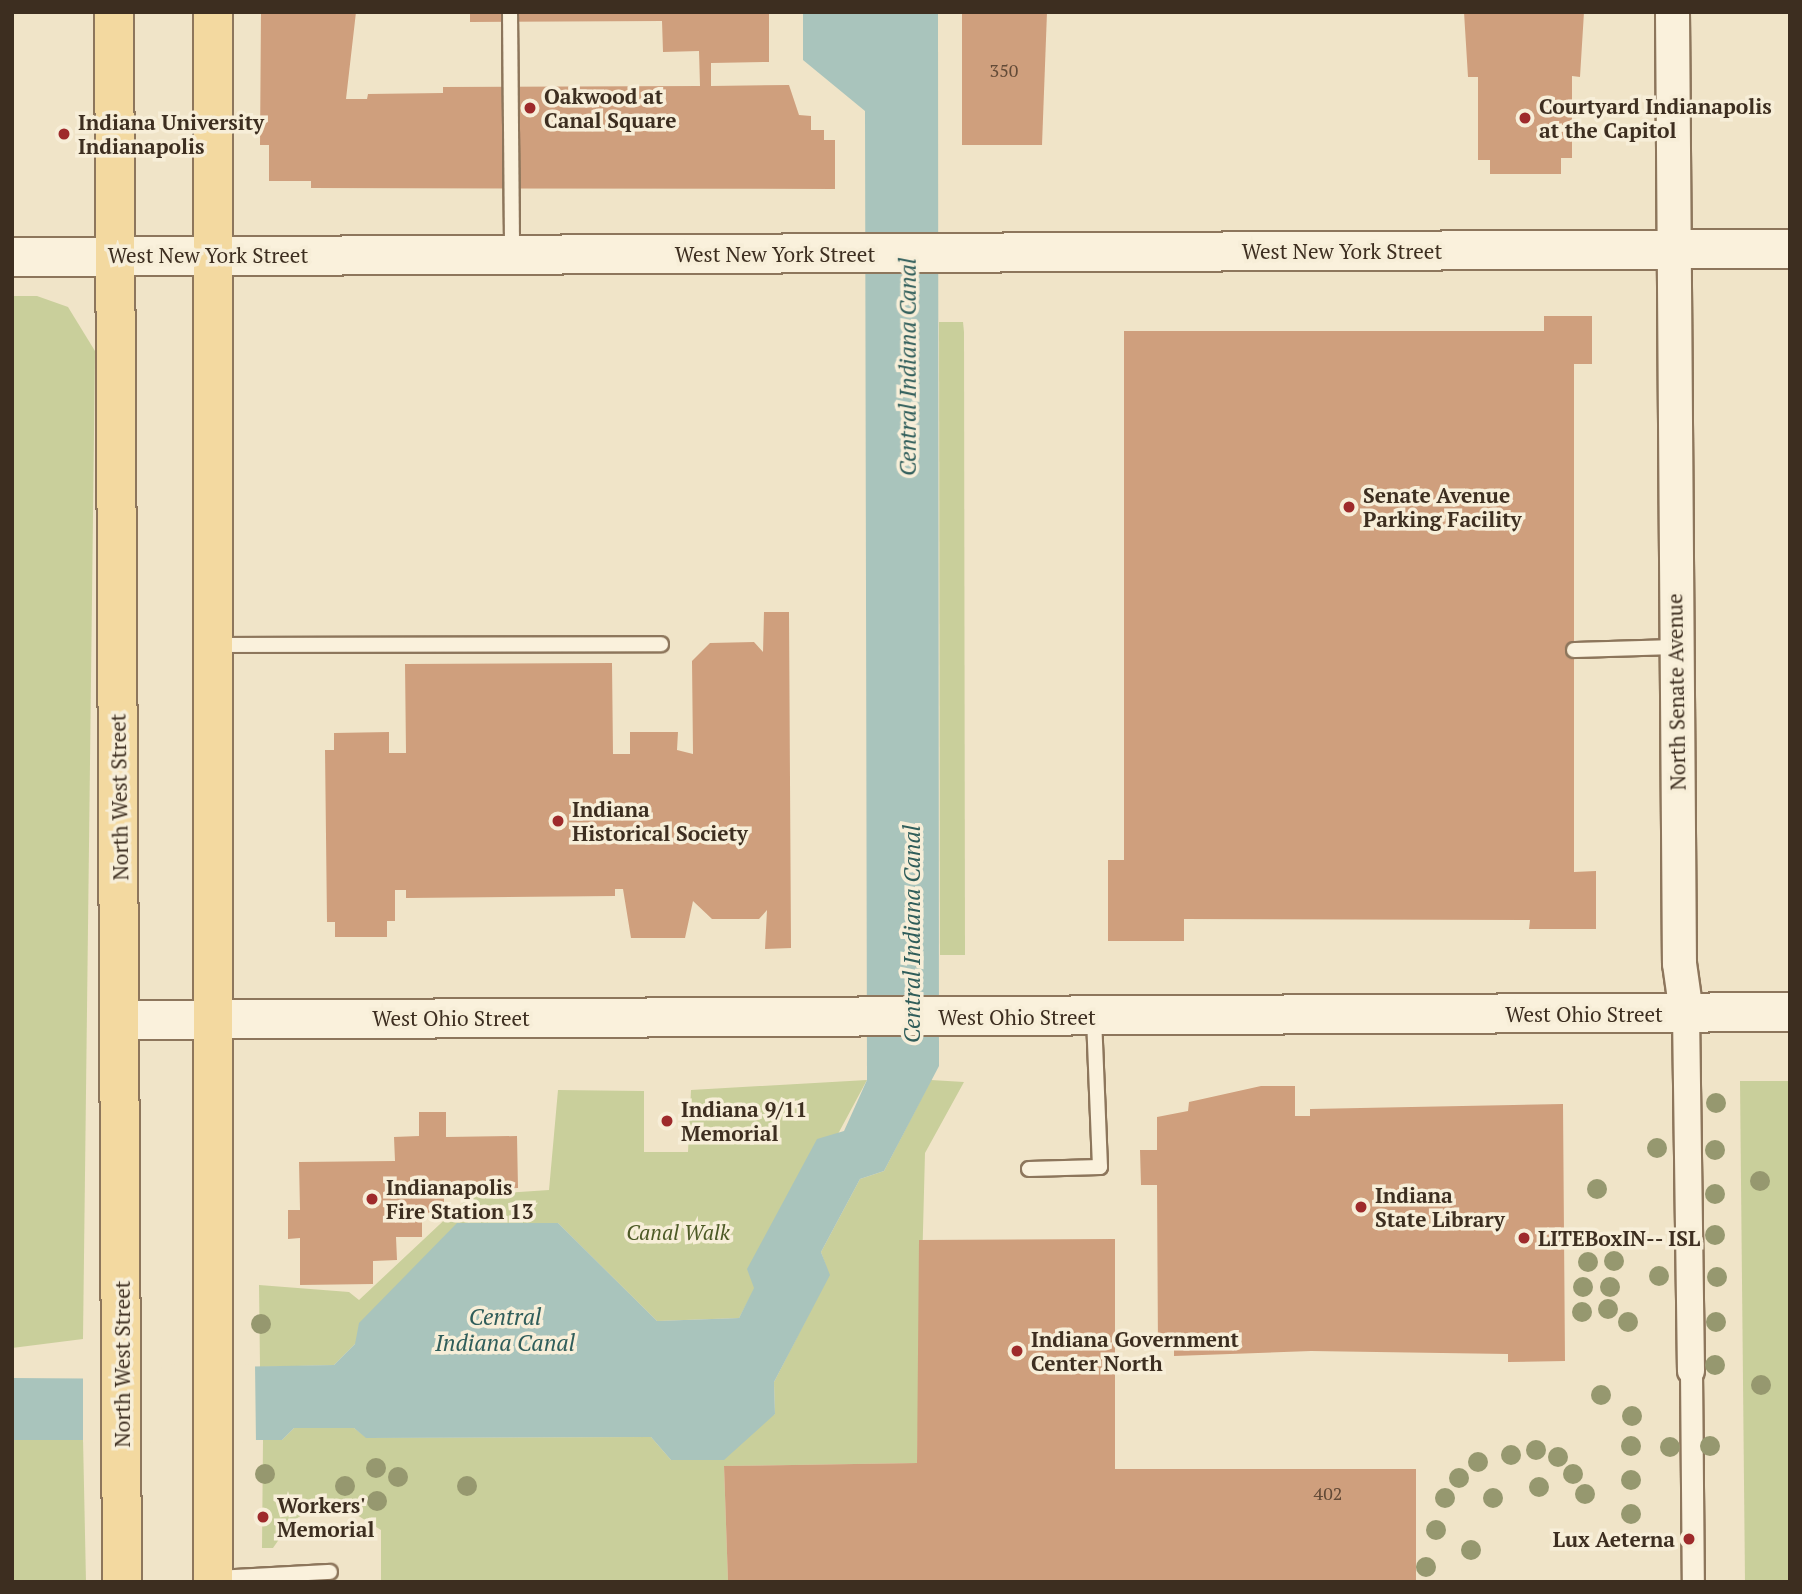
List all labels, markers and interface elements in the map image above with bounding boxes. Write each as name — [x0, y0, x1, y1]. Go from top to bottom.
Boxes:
house number: 350 — [990, 59, 1018, 81]
place label: Oakwood at Canal Square — [544, 83, 676, 133]
place label: Courtyard Indianapolis at the Capitol — [1539, 93, 1772, 143]
marker: Oakwood at Canal Square — [522, 100, 538, 116]
place label: Indiana University Indianapolis — [78, 109, 264, 159]
marker: Courtyard Indianapolis at the Capitol — [1517, 110, 1533, 126]
marker: Indiana University Indianapolis — [56, 126, 72, 142]
street label: West New York Street — [1242, 238, 1442, 264]
street label: West New York Street — [675, 241, 875, 267]
street label: West New York Street — [108, 242, 308, 268]
water label: Central Indiana Canal — [894, 258, 922, 476]
place label: Senate Avenue Parking Facility — [1363, 482, 1522, 532]
marker: Senate Avenue Parking Facility — [1341, 499, 1357, 515]
street label: North Senate Avenue — [1662, 593, 1690, 791]
street label: North West Street — [105, 713, 133, 881]
place label: Indiana Historical Society — [572, 796, 748, 846]
marker: Indiana Historical Society — [550, 813, 566, 829]
water label: Central Indiana Canal — [898, 825, 926, 1043]
street label: West Ohio Street — [1505, 1001, 1663, 1027]
street label: West Ohio Street — [938, 1004, 1096, 1030]
street label: West Ohio Street — [372, 1005, 530, 1031]
place label: Indiana 9/11 Memorial — [681, 1096, 807, 1146]
marker: Indiana 9/11 Memorial — [659, 1113, 675, 1129]
place label: Indianapolis Fire Station 13 — [386, 1174, 534, 1224]
place label: Indiana State Library — [1375, 1182, 1505, 1232]
marker: Indianapolis Fire Station 13 — [364, 1191, 380, 1207]
marker: Indiana State Library — [1353, 1199, 1369, 1215]
park label: Canal Walk — [626, 1219, 730, 1245]
place label: LITEBoxIN-- ISL — [1538, 1225, 1701, 1251]
marker: LITEBoxIN-- ISL — [1516, 1230, 1532, 1246]
street label: North West Street — [109, 1280, 135, 1448]
water label: Central Indiana Canal — [435, 1303, 575, 1357]
place label: Indiana Government Center North — [1031, 1326, 1239, 1376]
marker: Indiana Government Center North — [1009, 1343, 1025, 1359]
house number: 402 — [1314, 1482, 1342, 1504]
place label: Workers' Memorial — [277, 1492, 374, 1542]
marker: Workers' Memorial — [255, 1509, 271, 1525]
place label: Lux Aeterna — [1553, 1526, 1675, 1552]
marker: Lux Aeterna — [1681, 1531, 1697, 1547]

